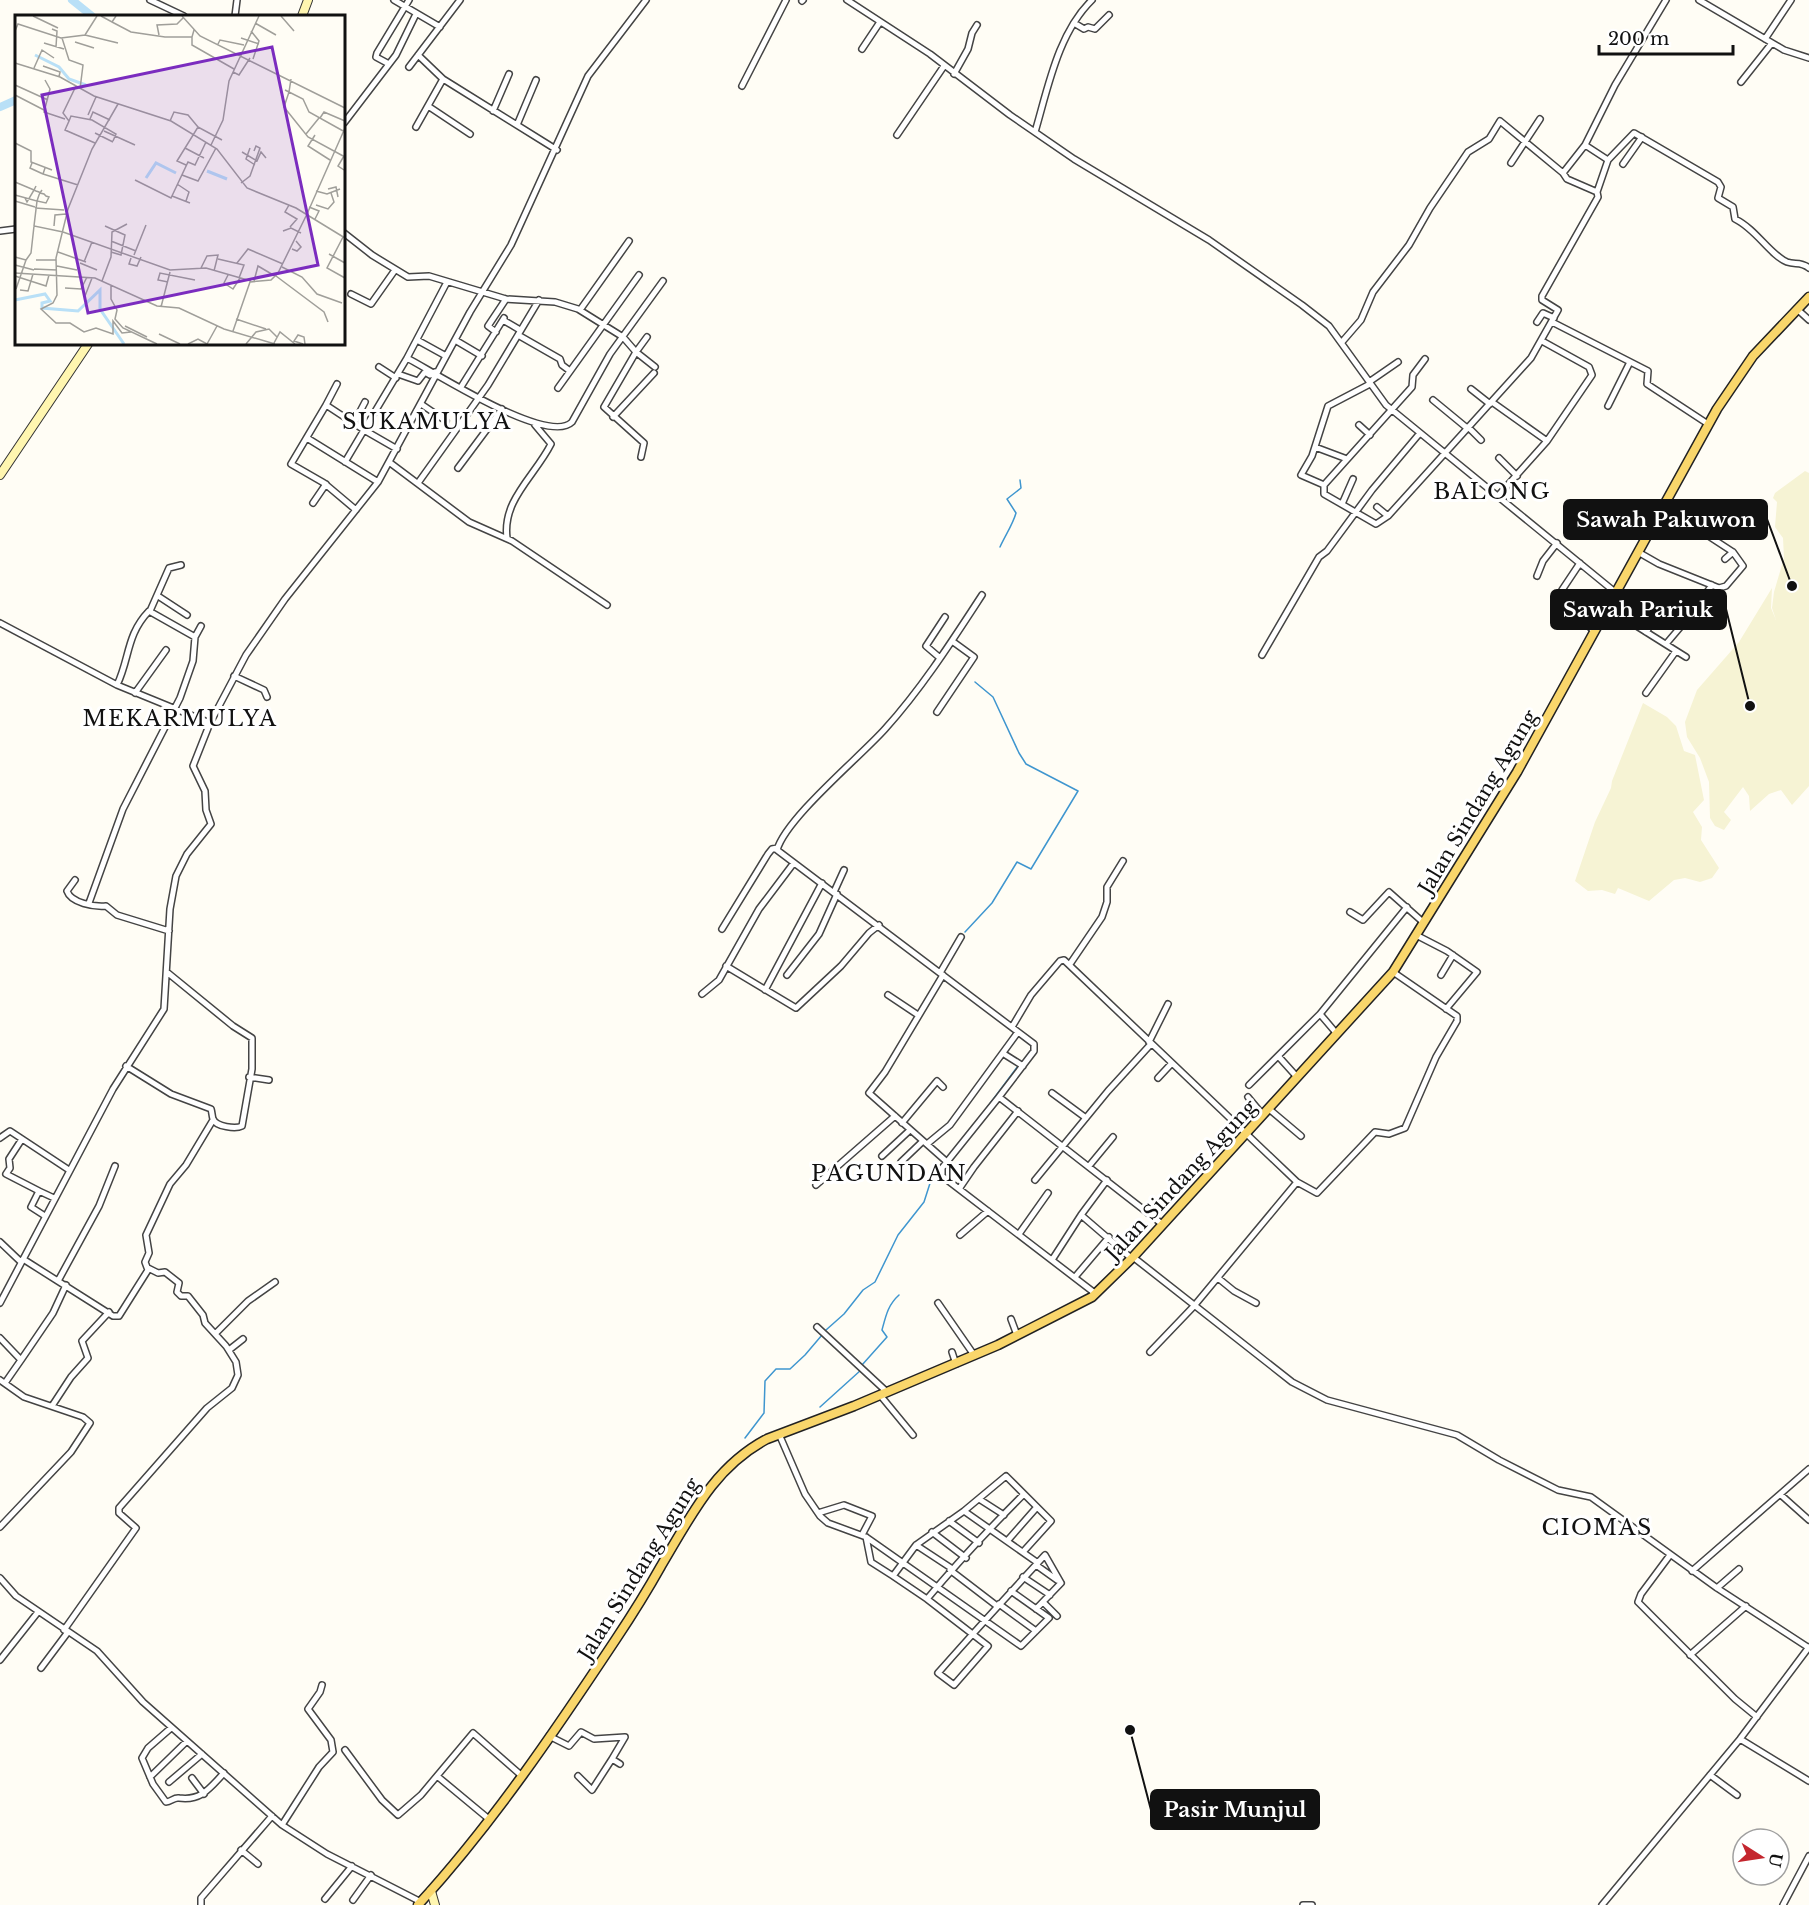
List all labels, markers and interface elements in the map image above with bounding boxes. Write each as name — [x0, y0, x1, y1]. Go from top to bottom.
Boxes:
inset map — [15, 15, 345, 345]
scale bar — [1599, 18, 1732, 56]
text: 200 m — [1608, 28, 1669, 50]
district label: SUKAMULYA — [342, 408, 512, 435]
district label: BALONG — [1433, 478, 1551, 505]
callout: Sawah Pakuwon — [1564, 500, 1767, 539]
text: Sawah Pakuwon — [1576, 507, 1756, 533]
callout: Sawah Pariuk — [1551, 590, 1726, 629]
text: Sawah Pariuk — [1563, 597, 1714, 623]
district label: MEKARMULYA — [82, 705, 278, 732]
street label: Jalan Sindang Agung — [1412, 705, 1543, 901]
street label: Jalan Sindang Agung — [1098, 1094, 1262, 1267]
district label: PAGUNDAN — [811, 1160, 967, 1187]
street label: Jalan Sindang Agung — [571, 1473, 705, 1667]
district label: CIOMAS — [1541, 1514, 1653, 1541]
callout: Pasir Munjul — [1151, 1790, 1319, 1829]
text: Pasir Munjul — [1164, 1797, 1307, 1823]
north arrow — [1731, 1827, 1791, 1887]
text: U — [1764, 1851, 1787, 1869]

